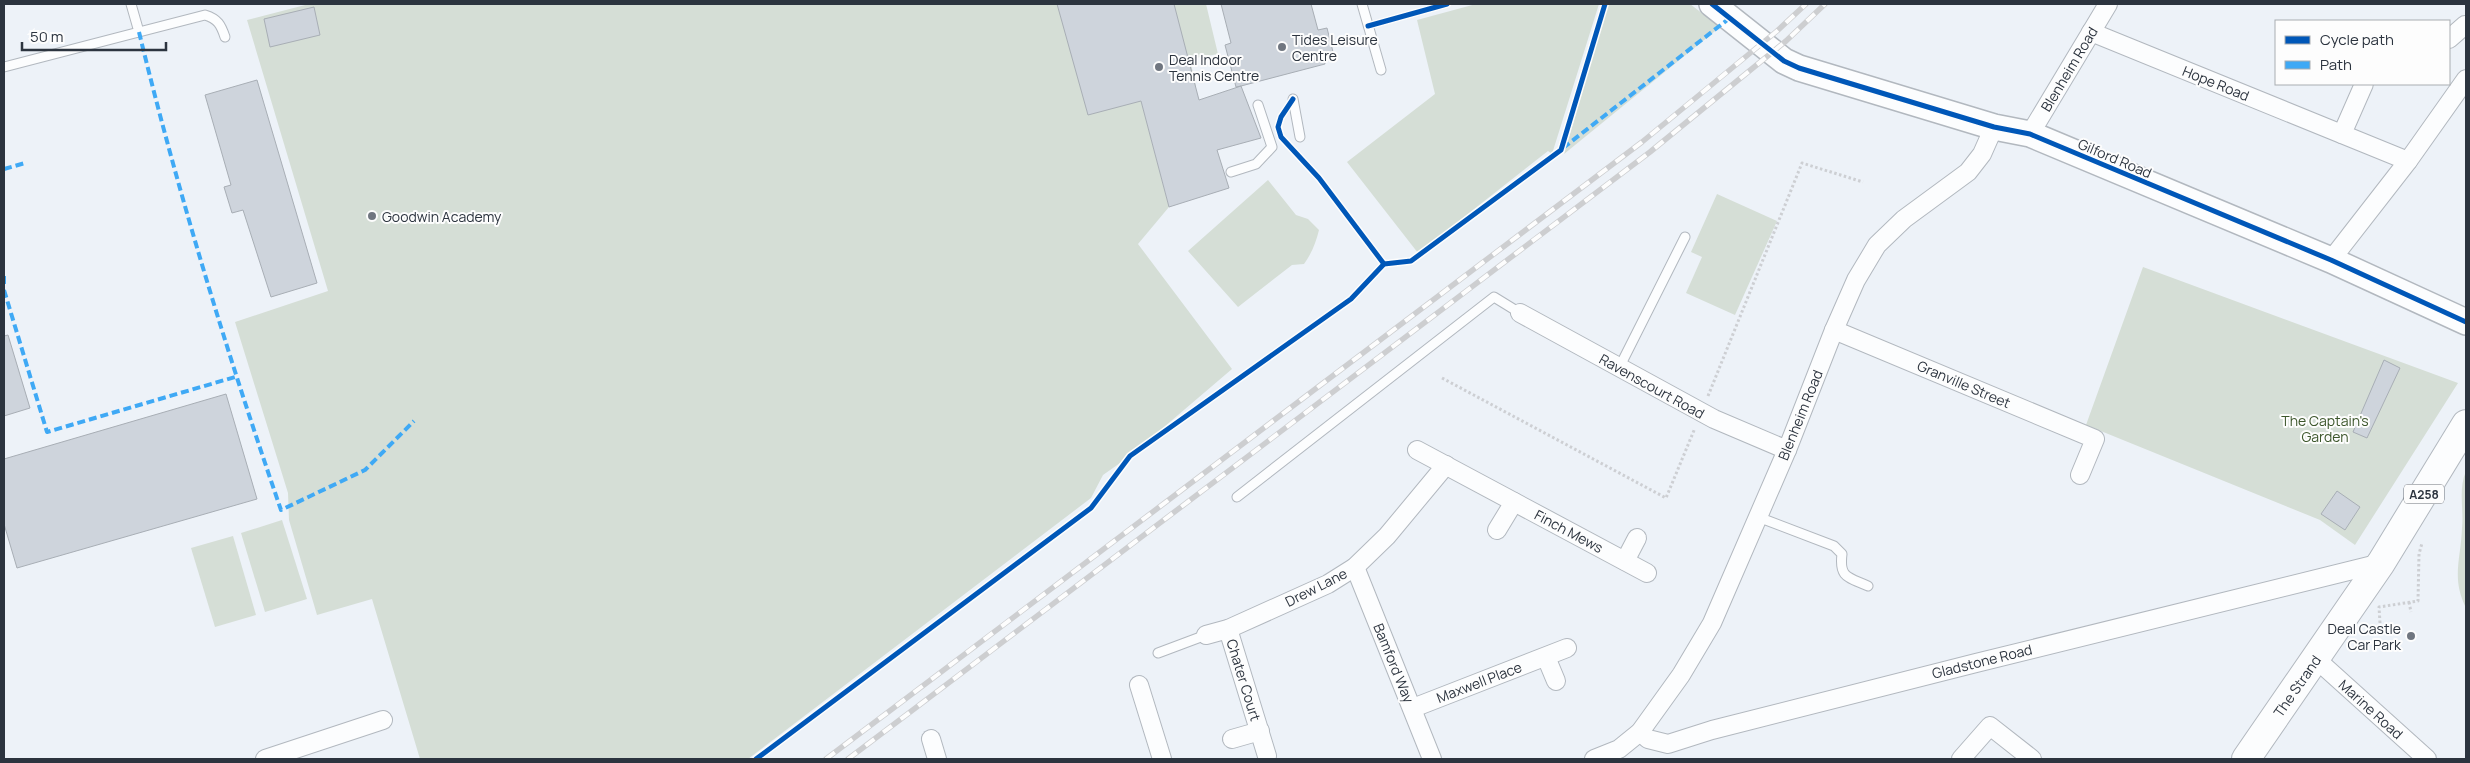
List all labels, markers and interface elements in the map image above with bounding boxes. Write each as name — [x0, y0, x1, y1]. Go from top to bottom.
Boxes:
scale bar — [22, 20, 166, 52]
legend — [2275, 20, 2450, 85]
street label: Blenheim Road — [2036, 23, 2102, 115]
text: 50 m — [30, 26, 64, 47]
text: Cycle path — [2320, 29, 2394, 50]
place label: Tides Leisure Centre — [1292, 30, 1378, 65]
marker: Tides Leisure Centre — [1276, 41, 1288, 53]
place label: Deal Indoor Tennis Centre — [1169, 50, 1259, 85]
text: Path — [2320, 54, 2352, 75]
marker: Deal Indoor Tennis Centre — [1153, 61, 1165, 73]
street label: Hope Road — [2180, 61, 2252, 105]
street label: Gilford Road — [2075, 134, 2155, 182]
place label: Goodwin Academy — [382, 207, 502, 226]
marker: Goodwin Academy — [366, 210, 378, 222]
street label: Ravenscourt Road — [1596, 349, 1708, 423]
street label: Granville Street — [1914, 356, 2014, 412]
street label: Blenheim Road — [1773, 367, 1827, 463]
park label: The Captain's Garden — [2281, 411, 2369, 446]
road number: A258 — [2404, 484, 2444, 504]
street label: Finch Mews — [1531, 505, 1607, 557]
street label: Drew Lane — [1282, 563, 1350, 611]
place label: Deal Castle Car Park — [2328, 619, 2402, 654]
street label: Bamford Way — [1369, 620, 1419, 706]
marker: Deal Castle Car Park — [2405, 630, 2417, 642]
street label: Chater Court — [1223, 637, 1266, 724]
street label: Gladstone Road — [1930, 639, 2034, 683]
street label: The Strand — [2269, 651, 2325, 721]
street label: Maxwell Place — [1434, 657, 1524, 707]
street label: Marine Road — [2335, 675, 2407, 743]

